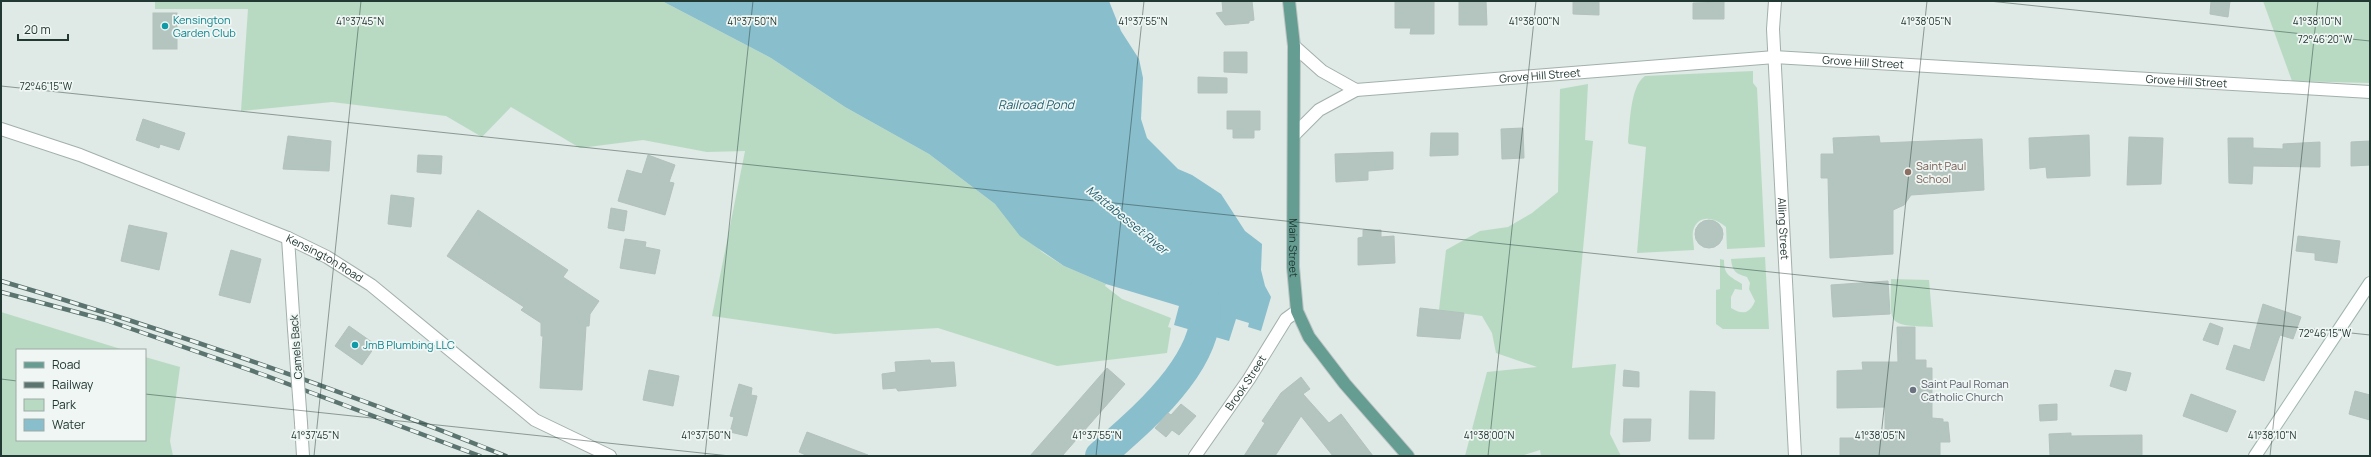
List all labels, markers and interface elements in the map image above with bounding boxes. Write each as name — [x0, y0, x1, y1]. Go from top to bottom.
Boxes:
place label: Kensington Garden Club — [173, 12, 236, 40]
text: 41°37'45"N — [336, 14, 384, 28]
text: 41°37'50"N — [727, 14, 777, 28]
text: 41°37'55"N — [1118, 14, 1168, 28]
text: 41°38'00"N — [1509, 14, 1560, 28]
text: 41°38'05"N — [1901, 14, 1951, 28]
text: 41°38'10"N — [2293, 14, 2341, 28]
scale bar — [18, 16, 68, 42]
text: 20 m — [24, 21, 51, 38]
marker: Kensington Garden Club — [160, 21, 170, 31]
text: 72°46'20"W — [2298, 32, 2353, 46]
street label: Grove Hill Street — [1822, 52, 1904, 72]
street label: Grove Hill Street — [1499, 64, 1581, 86]
street label: Grove Hill Street — [2145, 71, 2228, 91]
text: 72°46'15"W — [20, 79, 73, 93]
water label: Railroad Pond — [998, 96, 1076, 113]
place label: Saint Paul School — [1916, 158, 1966, 186]
marker: Saint Paul School — [1903, 167, 1913, 177]
water label: Mattabesset River — [1083, 181, 1173, 259]
street label: Alling Street — [1775, 197, 1793, 260]
street label: Main Street — [1286, 218, 1302, 278]
street label: Kensington Road — [284, 230, 366, 285]
street label: Camels Back — [286, 314, 305, 380]
text: 72°46'15"W — [2299, 326, 2352, 340]
place label: JmB Plumbing LLC — [363, 337, 455, 352]
marker: JmB Plumbing LLC — [350, 340, 360, 350]
legend — [16, 349, 146, 441]
street label: Brook Street — [1221, 352, 1269, 413]
text: Road — [52, 356, 80, 373]
text: Railway — [52, 376, 94, 393]
place label: Saint Paul Roman Catholic Church — [1921, 376, 2009, 404]
marker: Saint Paul Roman Catholic Church — [1908, 385, 1918, 395]
text: Park — [52, 396, 77, 413]
text: Water — [52, 416, 86, 433]
text: 41°37'45"N — [291, 428, 339, 442]
text: 41°37'50"N — [681, 428, 731, 442]
text: 41°37'55"N — [1072, 428, 1122, 442]
text: 41°38'00"N — [1464, 428, 1515, 442]
text: 41°38'05"N — [1855, 428, 1905, 442]
text: 41°38'10"N — [2248, 428, 2296, 442]

